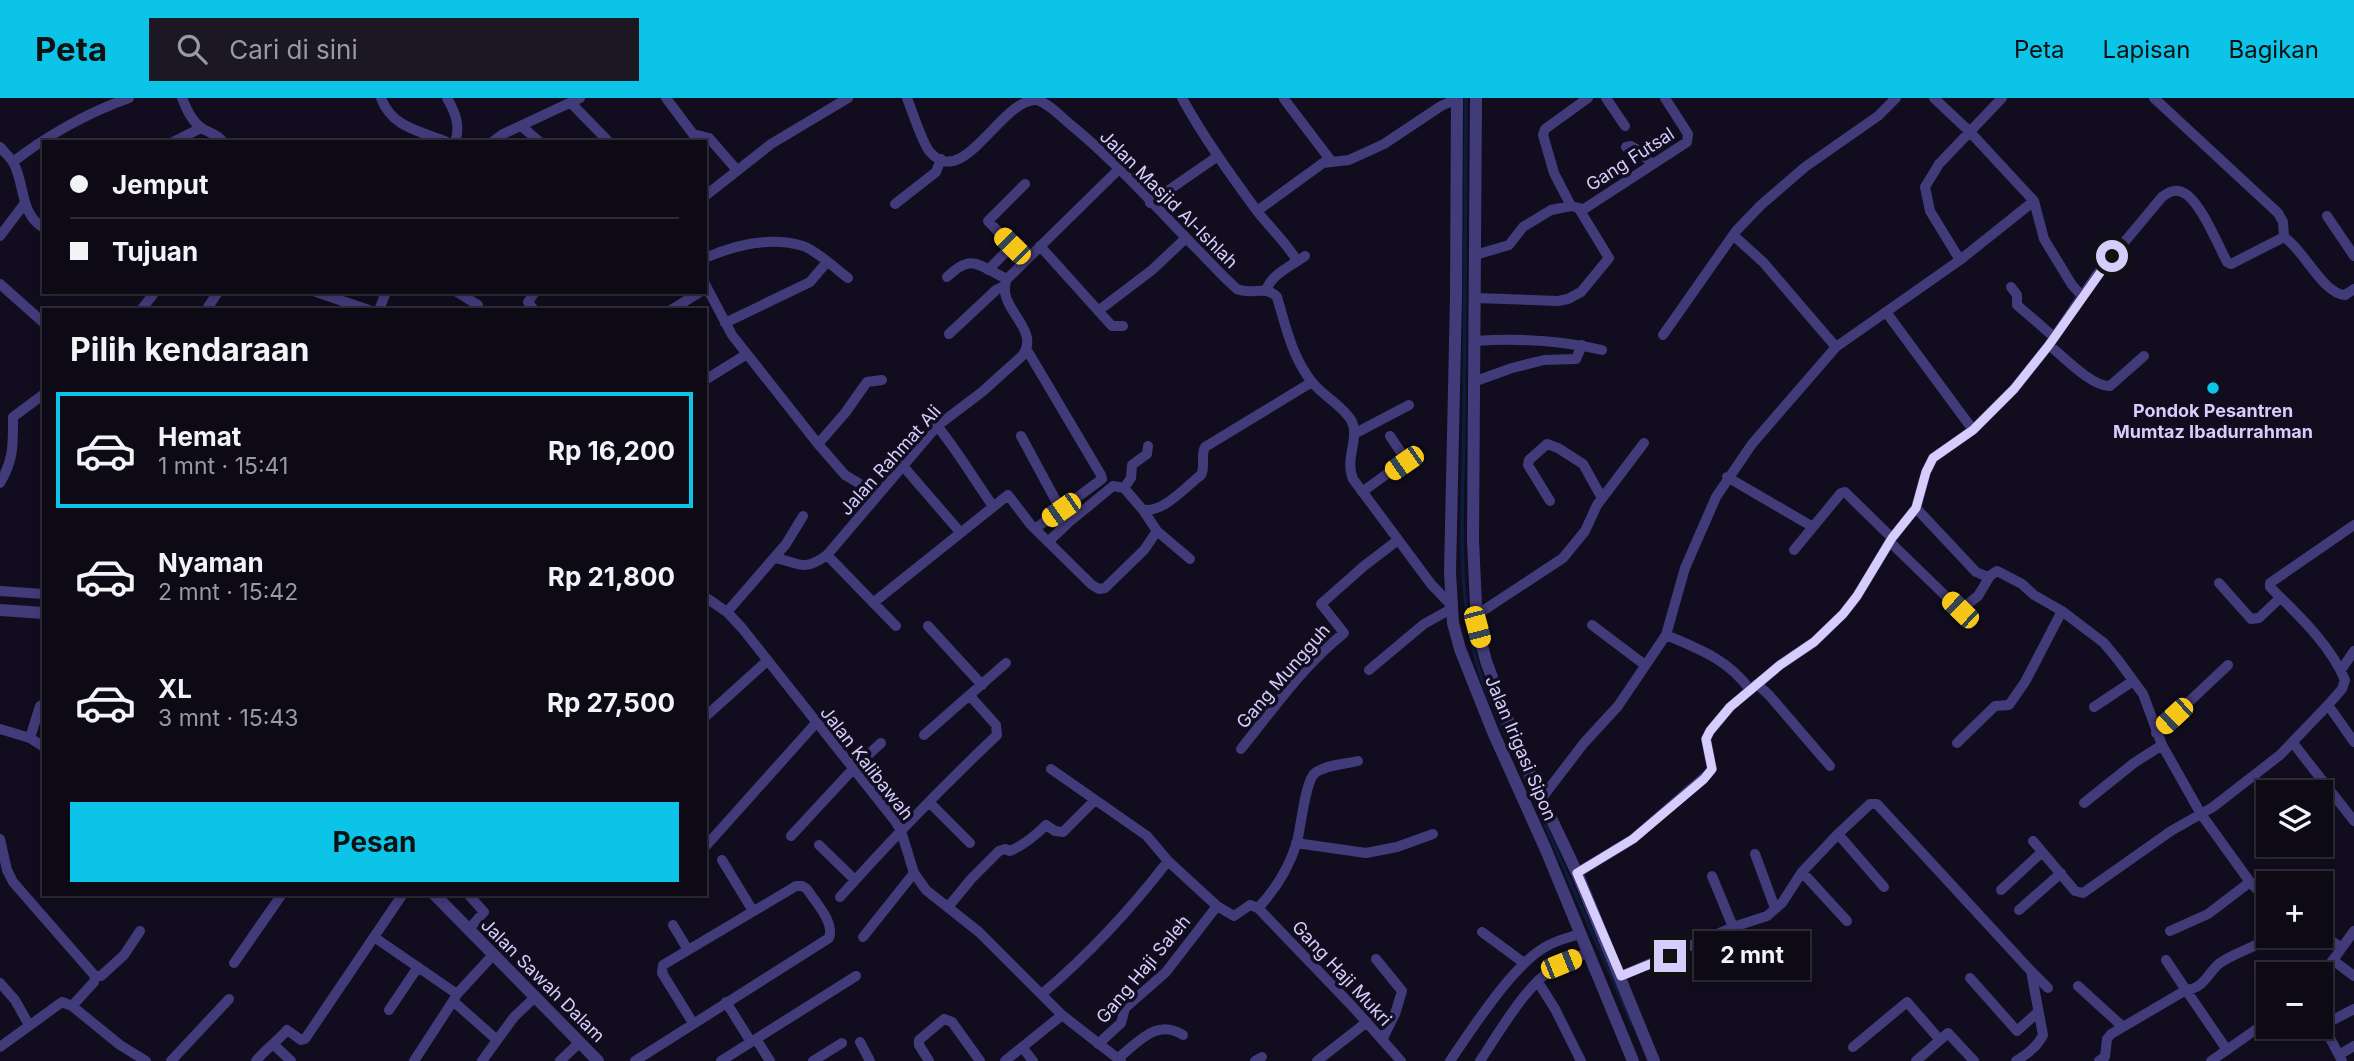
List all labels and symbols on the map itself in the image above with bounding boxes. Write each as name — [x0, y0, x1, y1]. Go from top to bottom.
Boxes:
street label: Gang Futsal — [1582, 123, 1678, 195]
street label: Jalan Masjid Al-Ishlah — [1096, 126, 1242, 272]
car — [990, 224, 1035, 268]
route start — [2096, 240, 2128, 272]
marker: Pondok Pesantren Mumtaz Ibadurrahman — [2205, 380, 2221, 396]
place label: Pondok Pesantren Mumtaz Ibadurrahman — [2113, 400, 2313, 442]
street label: Jalan Rahmat Ali — [835, 401, 945, 519]
car — [1381, 442, 1428, 484]
car — [1038, 489, 1085, 531]
car — [1938, 588, 1983, 632]
car — [1462, 604, 1493, 650]
street label: Gang Mungguh — [1232, 620, 1334, 732]
street label: Jalan Irigasi Sipon — [1481, 672, 1561, 824]
car — [2152, 694, 2197, 738]
street label: Jalan Kalibawah — [816, 702, 918, 824]
street label: Gang Haji Saleh — [1092, 911, 1194, 1027]
street label: Jalan Sawah Dalam — [477, 914, 609, 1046]
street label: Gang Haji Mukri — [1288, 916, 1396, 1030]
callout: 2 mnt — [1694, 932, 1810, 980]
route end — [1654, 940, 1686, 972]
car — [1538, 946, 1585, 982]

